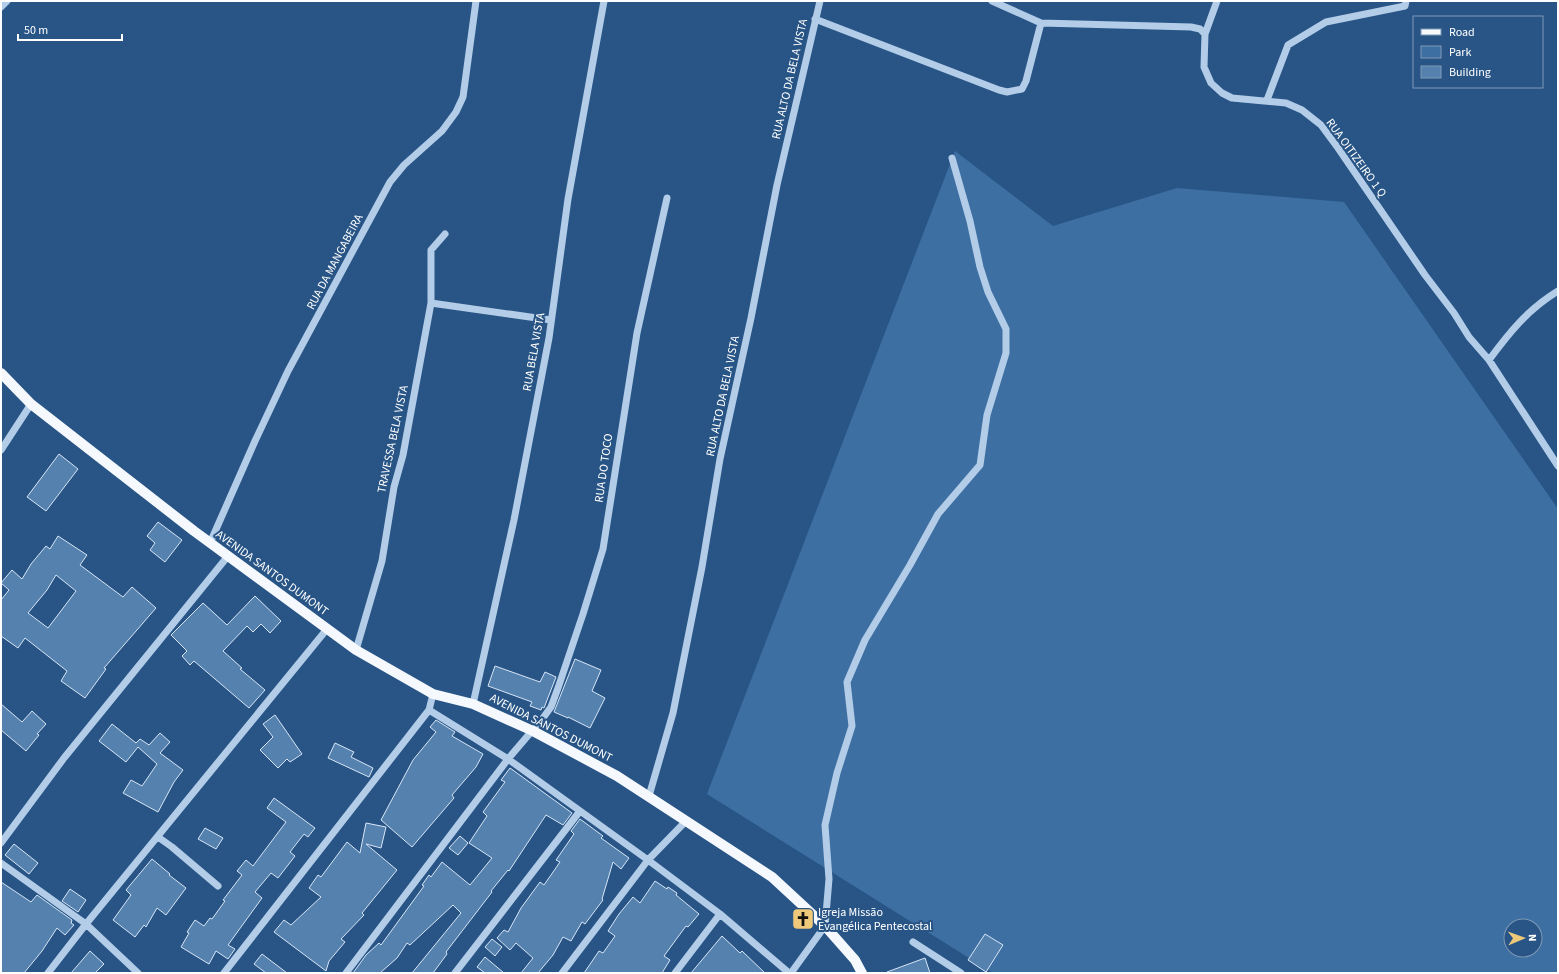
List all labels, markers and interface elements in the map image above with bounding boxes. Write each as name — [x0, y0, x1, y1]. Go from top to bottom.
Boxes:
scale bar — [18, 16, 122, 42]
legend — [1413, 16, 1543, 88]
street label: RUA ALTO DA BELA VISTA — [768, 17, 812, 141]
text: 50 m — [24, 22, 48, 39]
text: Road — [1449, 24, 1475, 41]
text: Park — [1449, 44, 1471, 61]
text: Building — [1449, 64, 1491, 81]
street label: RUA OITIZEIRO 1 Q — [1322, 115, 1390, 201]
street label: RUA DA MANGABEIRA — [303, 211, 368, 313]
street label: RUA BELA VISTA — [519, 311, 549, 393]
street label: RUA ALTO DA BELA VISTA — [702, 334, 744, 458]
street label: TRAVESSA BELA VISTA — [373, 383, 413, 494]
street label: RUA DO TOCO — [591, 432, 617, 504]
street label: AVENIDA SANTOS DUMONT — [212, 526, 332, 620]
street label: AVENIDA SANTOS DUMONT — [487, 690, 616, 767]
place label: Igreja Missão Evangélica Pentecostal — [818, 904, 932, 935]
church icon: Igreja Missão Evangélica Pentecostal — [790, 906, 816, 932]
north arrow — [1503, 918, 1543, 958]
text: N — [1525, 934, 1540, 942]

